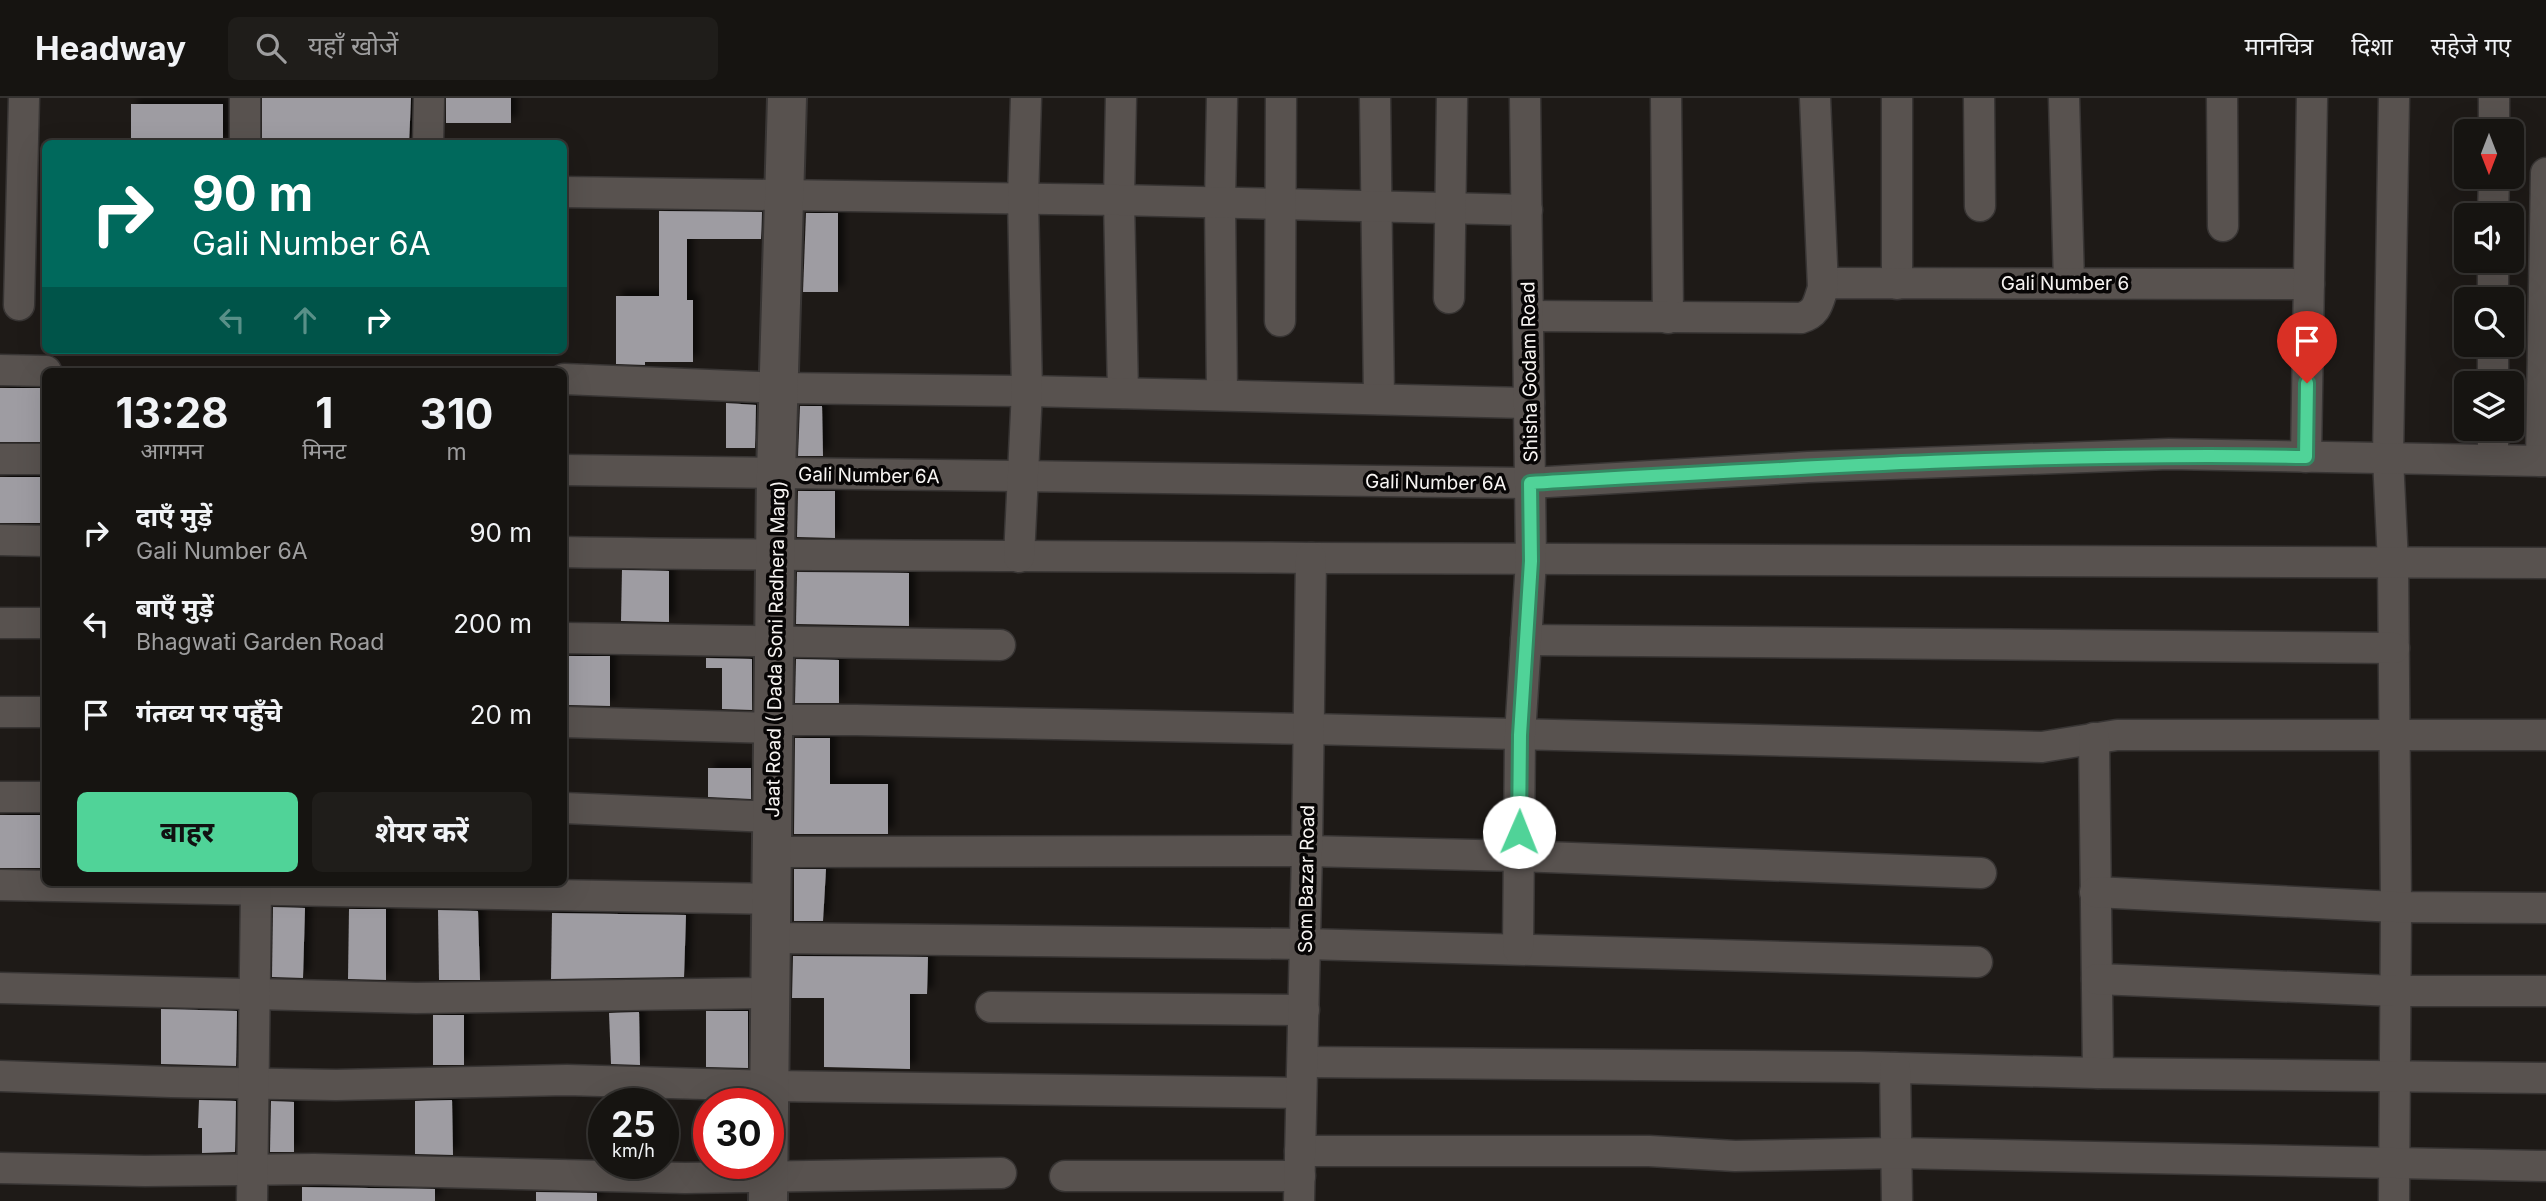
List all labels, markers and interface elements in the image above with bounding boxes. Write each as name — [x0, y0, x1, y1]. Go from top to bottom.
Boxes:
search box — [228, 17, 718, 80]
text: Headway — [35, 28, 186, 68]
icon: search — [252, 29, 290, 67]
text: यहाँ खोजें — [308, 30, 398, 61]
text: मानचित्र — [2245, 32, 2313, 61]
text: दिशा — [2351, 32, 2393, 61]
text: सहेजे गए — [2431, 32, 2511, 61]
north arrow — [2454, 119, 2524, 189]
map controls — [2454, 119, 2524, 441]
text: 90 m — [192, 164, 313, 223]
icon: right — [77, 168, 168, 259]
button: sound — [2454, 203, 2524, 273]
text: Gali Number 6A — [192, 224, 431, 263]
street label: Gali Number 6 — [2001, 272, 2129, 295]
street label: Shisha Godam Road — [1516, 281, 1543, 463]
button: search — [2454, 287, 2524, 357]
icon: left — [213, 301, 251, 339]
icon: ahead — [286, 301, 324, 339]
icon: right — [359, 301, 397, 339]
pin — [2277, 311, 2337, 383]
icon: arrive — [2288, 322, 2326, 360]
button: layers — [2454, 371, 2524, 441]
text: 13:28 — [116, 387, 229, 438]
text: 1 — [315, 387, 333, 438]
text: 310 — [420, 388, 493, 439]
text: आगमन — [141, 437, 204, 465]
text: मिनट — [302, 437, 346, 465]
text: m — [447, 438, 467, 466]
street label: Gali Number 6A — [798, 463, 940, 488]
street label: Gali Number 6A — [1365, 470, 1507, 495]
street label: Jaat Road ( Dada Soni Radhera Marg) — [761, 480, 790, 818]
text: दाएँ मुड़ें — [136, 501, 212, 532]
icon: right — [77, 514, 115, 552]
text: 90 m — [469, 517, 532, 548]
text: Gali Number 6A — [136, 537, 308, 565]
text: बाएँ मुड़ें — [136, 592, 213, 623]
icon: left — [77, 605, 115, 643]
text: 200 m — [453, 608, 532, 639]
text: Bhagwati Garden Road — [136, 628, 384, 656]
icon: arrive — [77, 696, 115, 734]
text: गंतव्य पर पहुँचे — [136, 697, 282, 728]
text: 20 m — [470, 699, 532, 730]
button: बाहर — [77, 792, 298, 872]
button: शेयर करें — [312, 792, 532, 872]
position arrow — [1482, 795, 1556, 869]
street label: Som Bazar Road — [1294, 805, 1319, 953]
speed limit sign: 30 — [693, 1088, 784, 1179]
text: 25 — [611, 1103, 656, 1145]
text: km/h — [612, 1140, 655, 1161]

